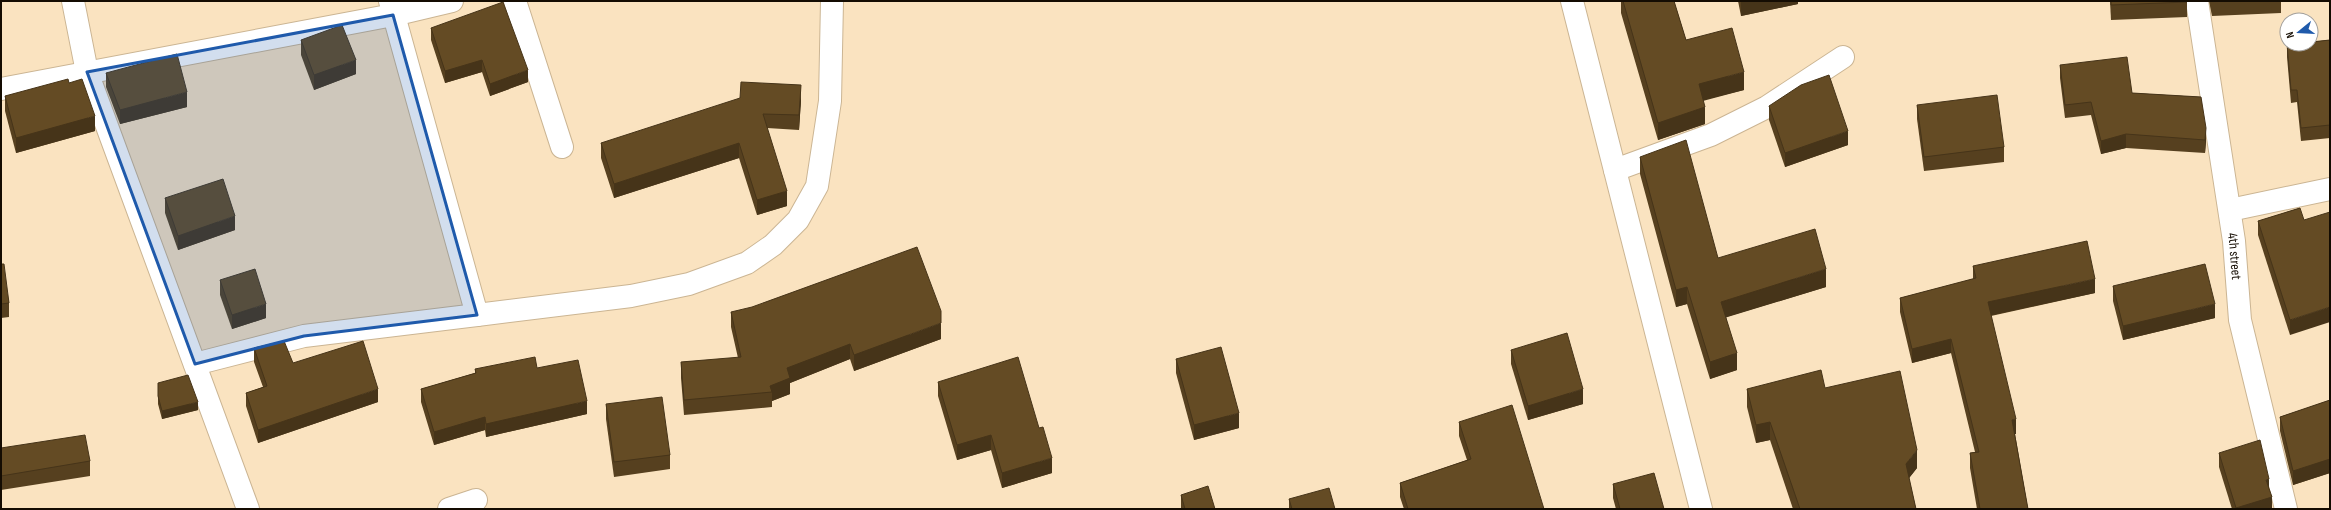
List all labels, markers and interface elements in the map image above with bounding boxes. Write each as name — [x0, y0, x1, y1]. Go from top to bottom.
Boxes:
north arrow — [2279, 12, 2319, 52]
text: N — [2283, 30, 2297, 40]
street label: 4th street — [2224, 231, 2245, 280]

